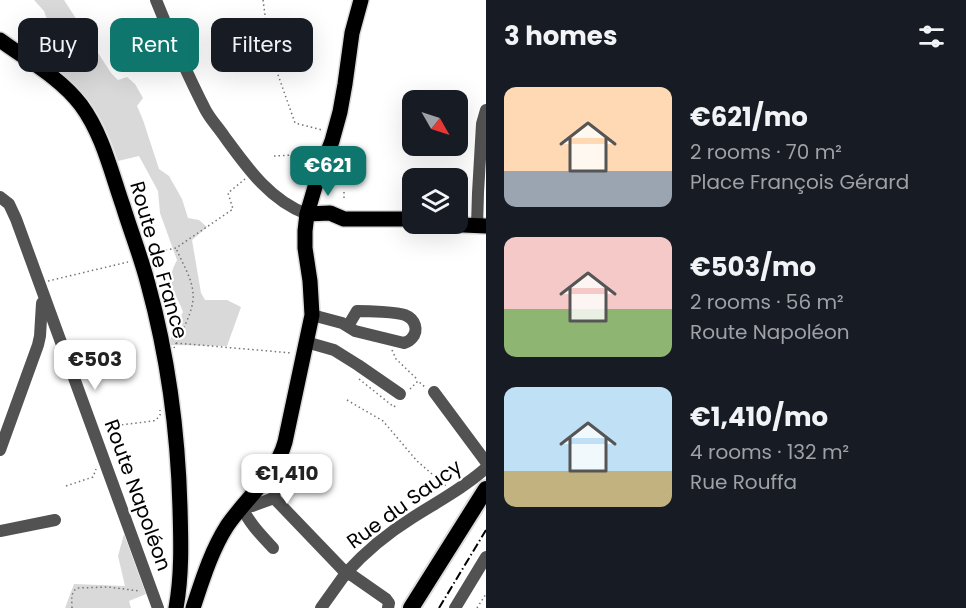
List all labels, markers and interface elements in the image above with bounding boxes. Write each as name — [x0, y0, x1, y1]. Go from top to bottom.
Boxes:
chip: Buy — [18, 18, 98, 72]
chip: Rent — [110, 18, 199, 72]
chip: Filters — [211, 18, 313, 72]
text: 3 homes — [504, 18, 617, 54]
icon: filters — [915, 20, 948, 53]
north arrow — [402, 90, 468, 156]
map controls — [402, 90, 468, 234]
text: €621/mo — [690, 99, 808, 135]
icon: home — [552, 111, 624, 183]
text: 2 rooms · 70 m² — [690, 138, 842, 166]
pin: €621 — [292, 146, 364, 197]
text: €621 — [304, 151, 352, 179]
button: layers — [402, 168, 468, 234]
text: Place François Gérard — [690, 168, 909, 196]
street label: Route de France — [123, 178, 195, 342]
text: €503/mo — [690, 249, 816, 285]
icon: home — [552, 261, 624, 333]
text: 2 rooms · 56 m² — [690, 288, 844, 316]
text: Route Napoléon — [690, 318, 850, 346]
pin: €503 — [59, 340, 131, 391]
text: €503 — [68, 345, 122, 373]
text: €1,410/mo — [690, 399, 828, 435]
icon: home — [552, 411, 624, 483]
street label: Route Napoléon — [98, 415, 178, 575]
text: 4 rooms · 132 m² — [690, 438, 849, 466]
street label: Rue du Saucy — [341, 453, 467, 555]
pin: €1,410 — [238, 454, 336, 505]
text: €1,410 — [255, 459, 319, 487]
text: Rue Rouffa — [690, 468, 797, 496]

